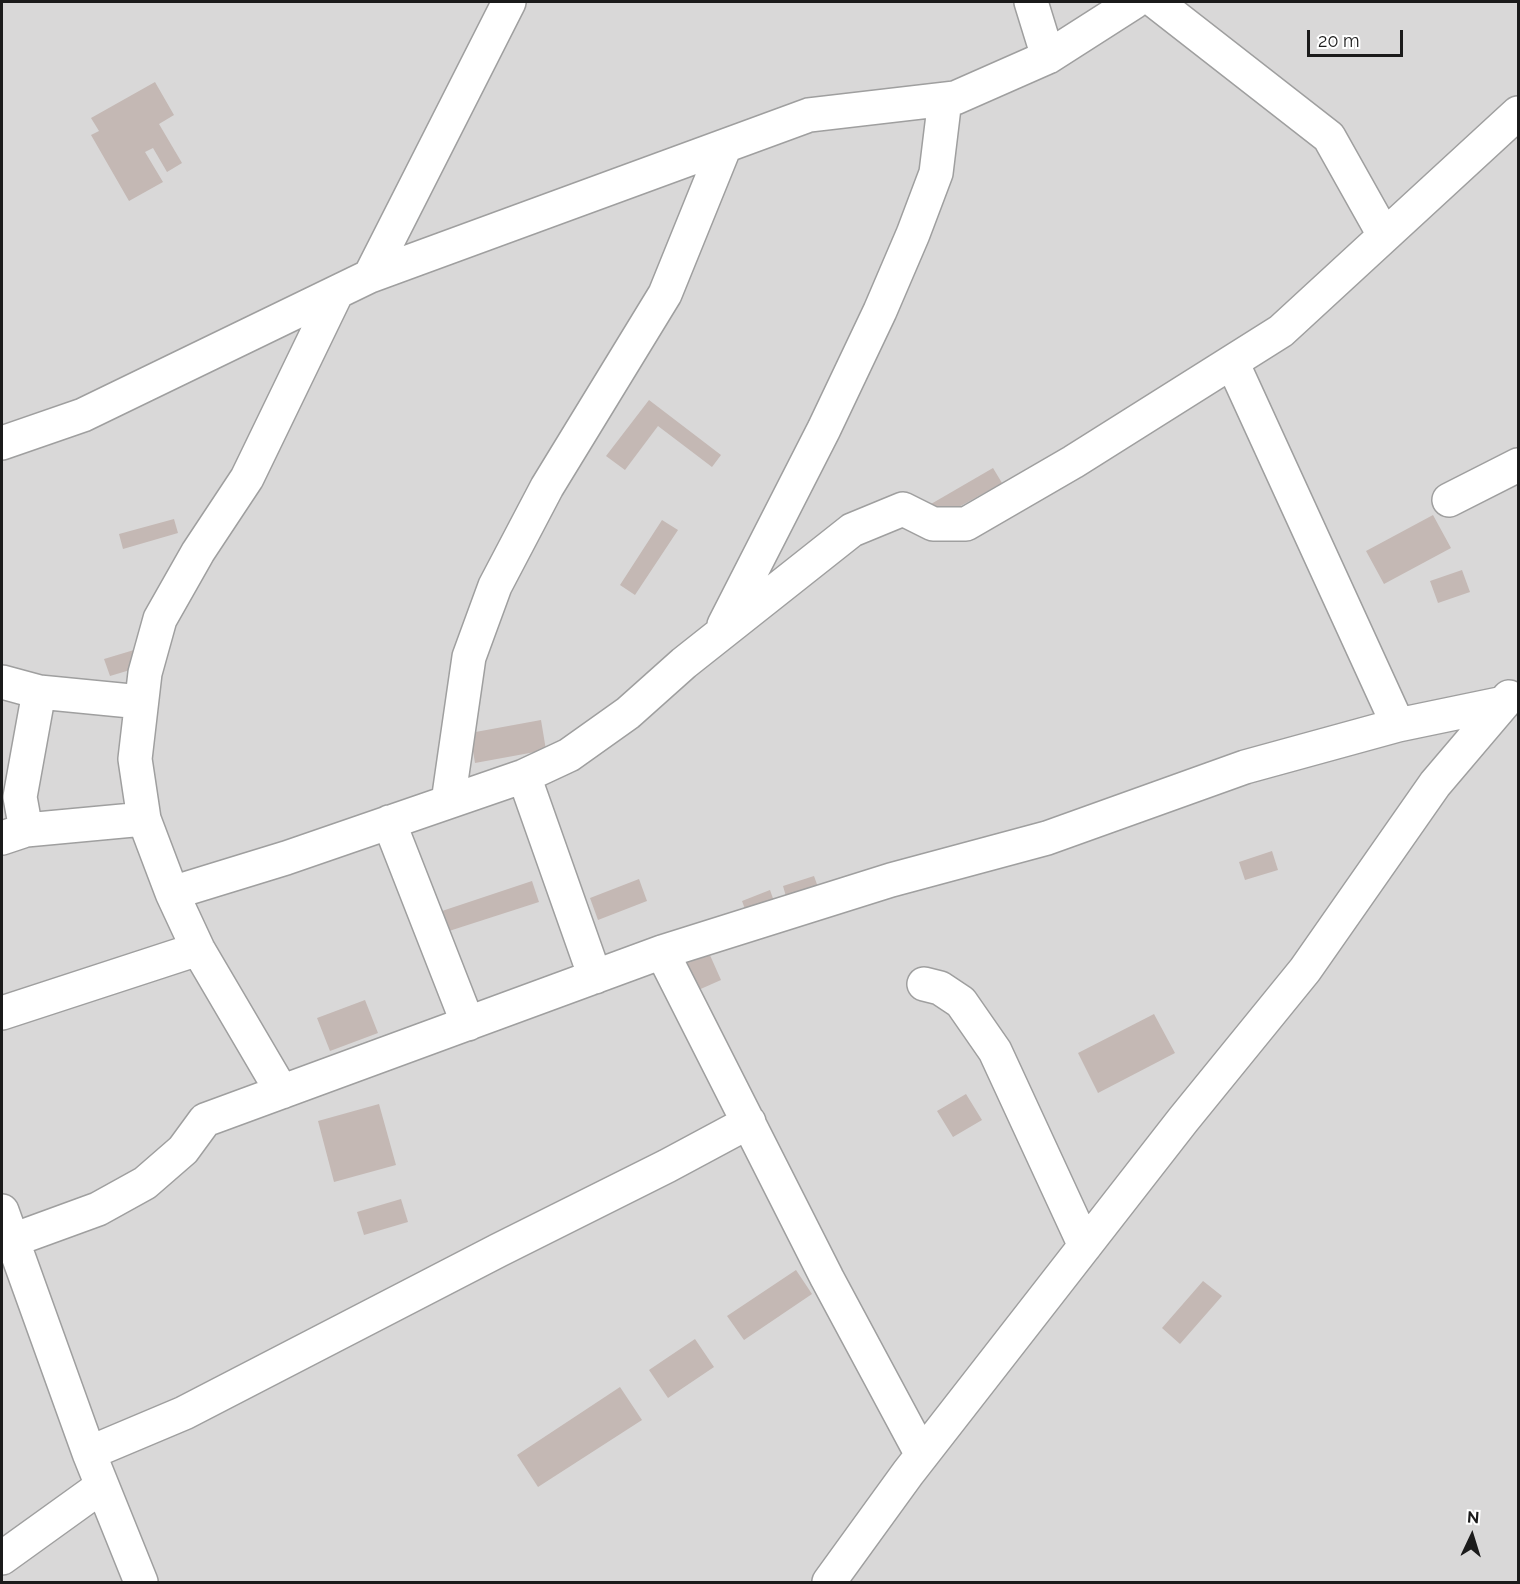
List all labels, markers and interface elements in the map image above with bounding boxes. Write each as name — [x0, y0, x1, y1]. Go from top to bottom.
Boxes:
scale bar — [1310, 18, 1406, 56]
text: 20 m — [1318, 30, 1360, 51]
north arrow — [1442, 1506, 1502, 1566]
text: N — [1467, 1508, 1480, 1527]

